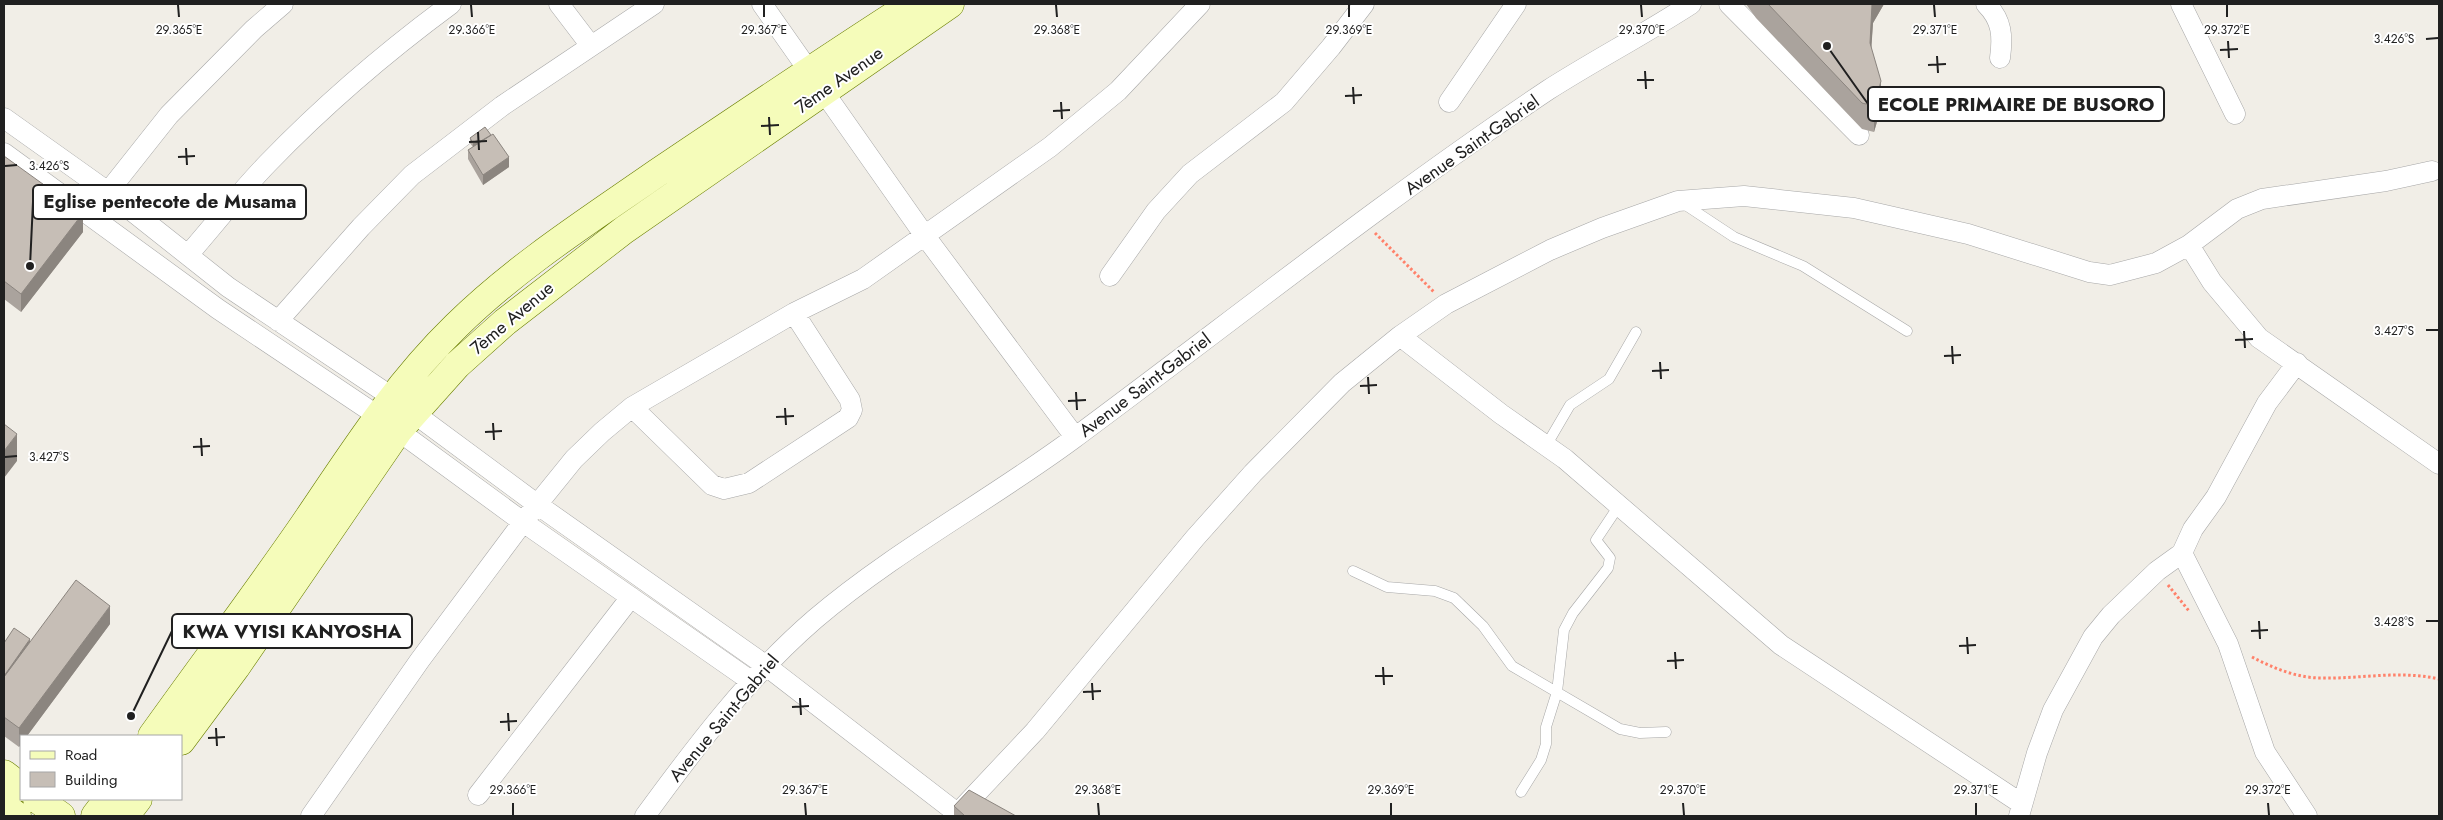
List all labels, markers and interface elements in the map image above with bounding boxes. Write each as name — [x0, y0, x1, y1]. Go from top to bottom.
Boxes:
text: 29.365°E — [156, 21, 202, 39]
text: 29.366°E — [449, 21, 495, 39]
text: 29.367°E — [741, 21, 787, 39]
text: 29.368°E — [1034, 21, 1080, 39]
text: 29.369°E — [1326, 21, 1372, 39]
text: 29.370°E — [1619, 21, 1665, 39]
text: 29.371°E — [1913, 21, 1957, 39]
text: 29.372°E — [2204, 21, 2250, 39]
text: 3.426°S — [2374, 30, 2415, 48]
street label: 7ème Avenue — [790, 40, 888, 120]
callout: ECOLE PRIMAIRE DE BUSORO — [1868, 87, 2164, 121]
street label: Avenue Saint-Gabriel — [1399, 89, 1545, 201]
text: ECOLE PRIMAIRE DE BUSORO — [1878, 91, 2154, 118]
text: 3.426°S — [29, 157, 70, 175]
callout: Eglise pentecote de Musama — [33, 185, 306, 219]
text: Eglise pentecote de Musama — [43, 188, 297, 215]
street label: 7ème Avenue — [465, 275, 559, 361]
text: 3.427°S — [2374, 322, 2414, 340]
street label: Avenue Saint-Gabriel — [1074, 327, 1216, 443]
text: 3.427°S — [29, 448, 69, 466]
text: 3.428°S — [2374, 613, 2415, 631]
callout: KWA VYISI KANYOSHA — [172, 614, 412, 648]
text: KWA VYISI KANYOSHA — [182, 618, 402, 645]
street label: Avenue Saint-Gabriel — [663, 649, 785, 787]
legend — [20, 735, 182, 800]
text: Road — [65, 744, 97, 766]
text: Building — [65, 769, 117, 791]
text: 29.366°E — [490, 781, 536, 799]
text: 29.367°E — [782, 781, 828, 799]
text: 29.368°E — [1075, 781, 1121, 799]
text: 29.369°E — [1368, 781, 1414, 799]
text: 29.370°E — [1660, 781, 1706, 799]
text: 29.371°E — [1954, 781, 1998, 799]
text: 29.372°E — [2245, 781, 2291, 799]

